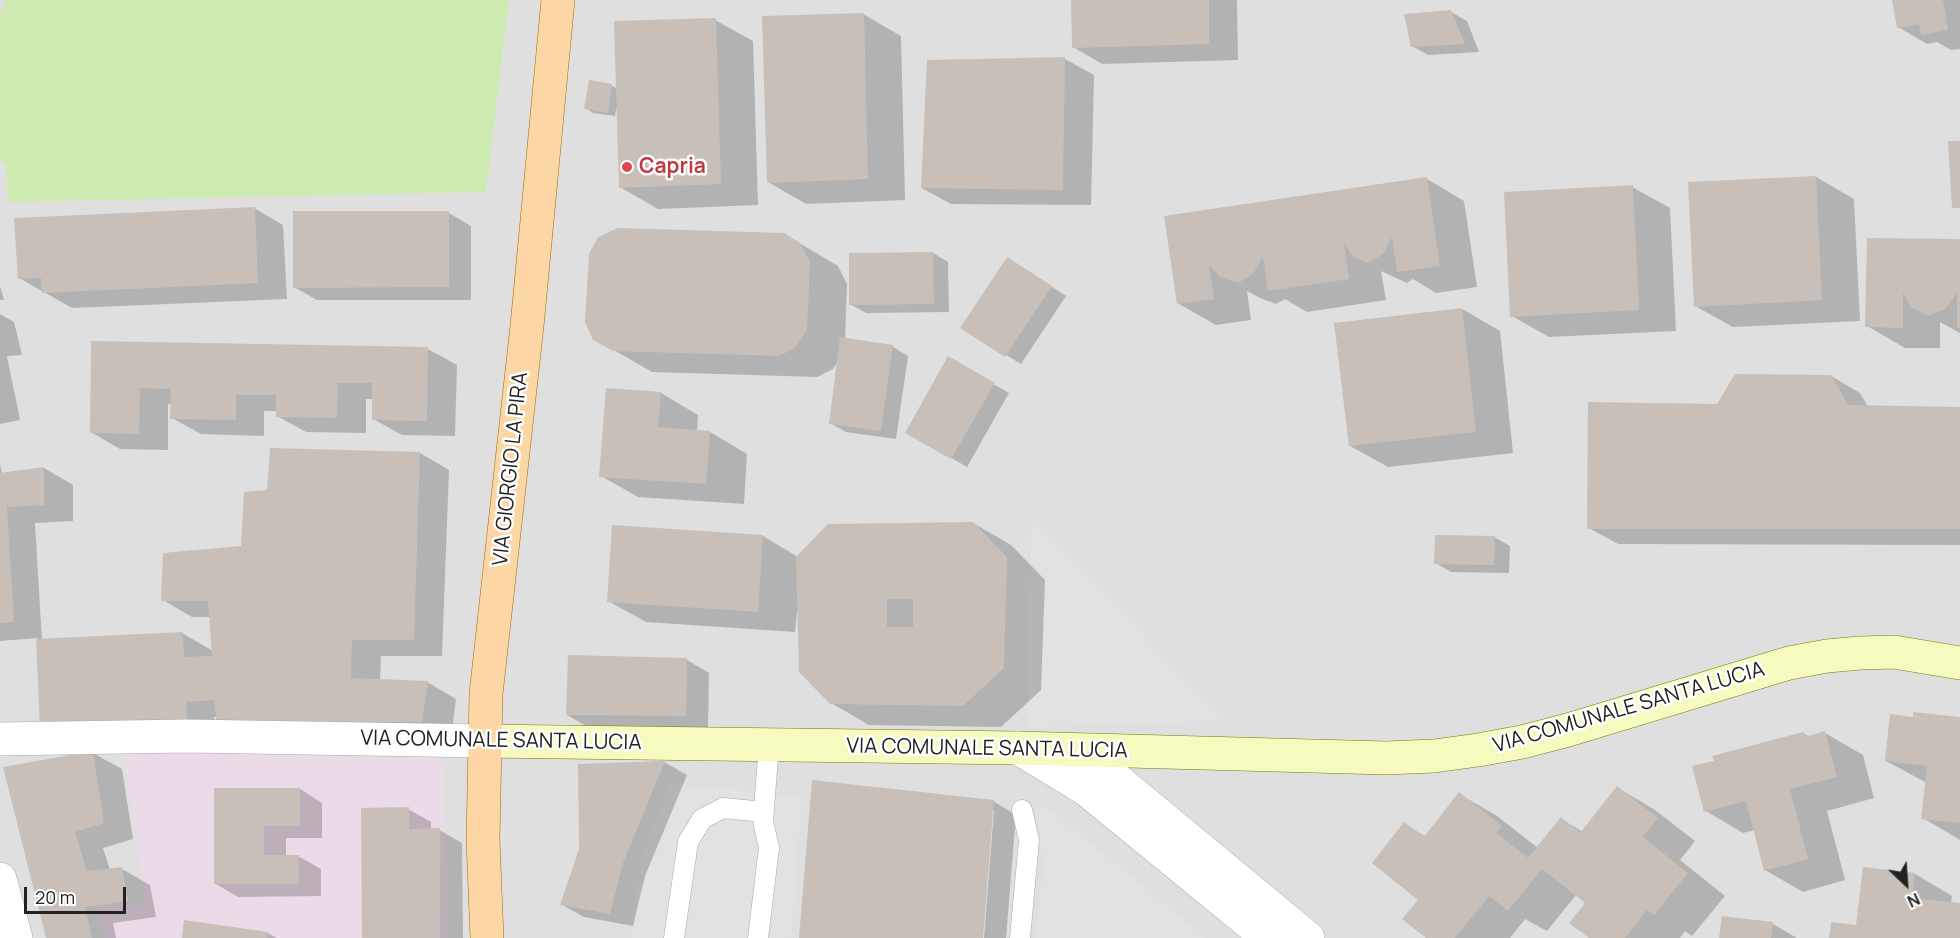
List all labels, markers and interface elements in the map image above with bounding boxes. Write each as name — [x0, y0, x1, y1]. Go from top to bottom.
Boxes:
place label: Capria — [639, 154, 706, 180]
marker: Capria — [620, 160, 634, 174]
street label: VIA GIORGIO LA PIRA — [488, 371, 534, 567]
street label: VIA COMUNALE SANTA LUCIA — [1490, 657, 1768, 759]
street label: VIA COMUNALE SANTA LUCIA — [360, 726, 642, 756]
street label: VIA COMUNALE SANTA LUCIA — [846, 734, 1128, 764]
north arrow — [1876, 854, 1936, 914]
scale bar — [27, 875, 129, 913]
text: 20 m — [35, 885, 75, 909]
text: N — [1904, 888, 1923, 913]

